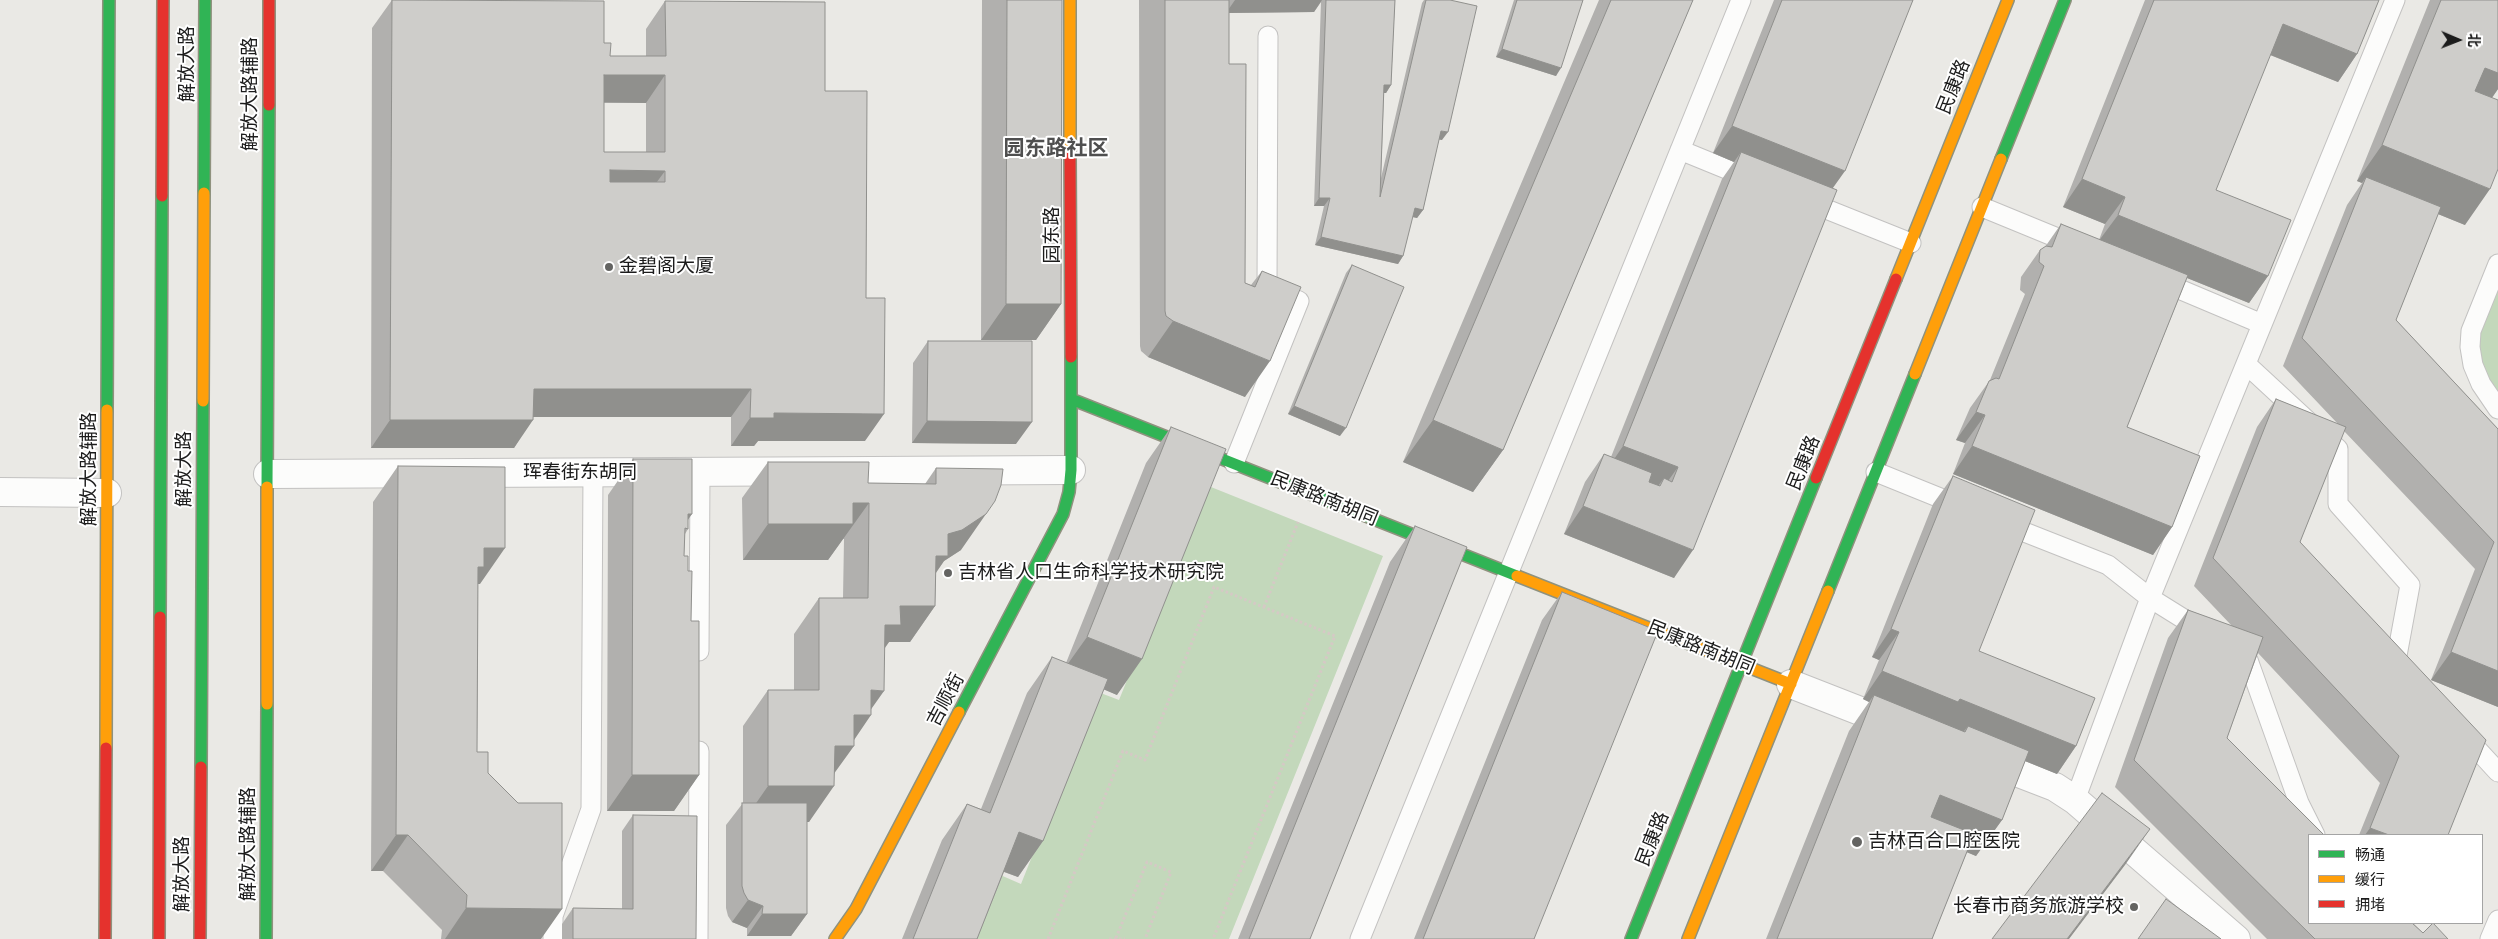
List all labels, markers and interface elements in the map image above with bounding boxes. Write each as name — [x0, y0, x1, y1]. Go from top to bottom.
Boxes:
north arrow — [2433, 15, 2483, 65]
street label: 解放大路 — [177, 26, 199, 102]
text: 北 — [2465, 33, 2482, 47]
street label: 解放大路辅路 — [240, 37, 262, 151]
street label: 民康路 — [1933, 56, 1975, 118]
district label: 园东路社区 — [1004, 136, 1108, 162]
street label: 园东路 — [1042, 207, 1064, 263]
place label: 金碧阁大厦 — [619, 256, 714, 278]
marker: 金碧阁大厦 — [603, 261, 615, 273]
street label: 解放大路辅路 — [79, 412, 101, 526]
street label: 解放大路 — [174, 431, 196, 507]
street label: 民康路 — [1783, 432, 1825, 494]
street label: 珲春街东胡同 — [523, 462, 637, 484]
street label: 民康路南胡同 — [1267, 467, 1381, 531]
place label: 吉林省人口生命科学技术研究院 — [958, 562, 1224, 584]
marker: 吉林省人口生命科学技术研究院 — [942, 567, 954, 579]
street label: 民康路南胡同 — [1644, 616, 1758, 680]
street label: 吉顺街 — [923, 669, 969, 731]
street label: 解放大路辅路 — [238, 787, 260, 901]
street label: 民康路 — [1632, 808, 1674, 870]
place label: 吉林百合口腔医院 — [1868, 831, 2020, 853]
legend — [2308, 834, 2483, 924]
marker: 吉林百合口腔医院 — [1850, 835, 1864, 849]
street label: 解放大路 — [172, 836, 194, 912]
text: 畅通 — [2355, 846, 2385, 864]
text: 缓行 — [2355, 871, 2385, 889]
place label: 长春市商务旅游学校 — [1953, 896, 2124, 918]
text: 拥堵 — [2355, 896, 2385, 914]
marker: 长春市商务旅游学校 — [2128, 901, 2140, 913]

